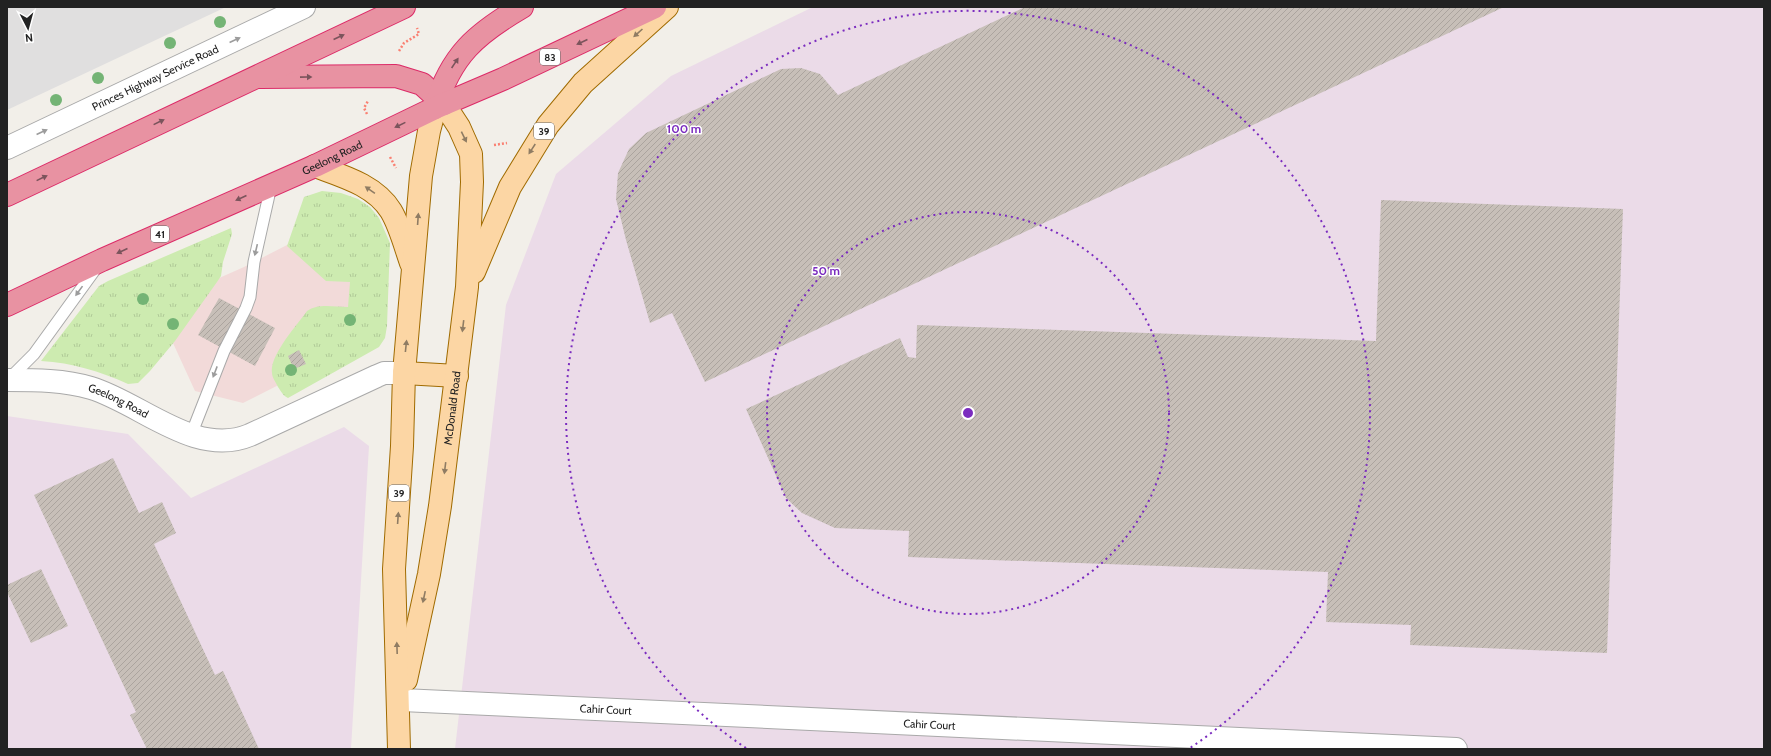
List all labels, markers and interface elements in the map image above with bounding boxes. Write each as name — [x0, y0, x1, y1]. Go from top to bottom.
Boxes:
north arrow — [8, 8, 48, 48]
one-way arrow — [633, 28, 643, 38]
text: N — [24, 31, 34, 45]
one-way arrow — [333, 34, 344, 40]
one-way arrow — [230, 37, 241, 43]
one-way arrow — [576, 39, 587, 45]
street label: Princes Highway Service Road — [90, 42, 221, 114]
road number: 83 — [540, 49, 560, 65]
one-way arrow — [451, 57, 459, 68]
one-way arrow — [300, 74, 313, 80]
one-way arrow — [154, 119, 165, 125]
text: 100 m — [667, 121, 701, 136]
one-way arrow — [394, 122, 405, 128]
road number: 39 — [534, 123, 554, 139]
one-way arrow — [37, 129, 48, 135]
one-way arrow — [461, 132, 467, 143]
street label: Geelong Road — [300, 137, 365, 178]
one-way arrow — [528, 144, 536, 154]
one-way arrow — [36, 175, 48, 181]
one-way arrow — [365, 186, 375, 194]
one-way arrow — [234, 196, 246, 202]
one-way arrow — [415, 213, 421, 225]
road number: 41 — [151, 226, 169, 242]
one-way arrow — [253, 244, 259, 257]
one-way arrow — [116, 248, 127, 254]
text: 50 m — [812, 263, 840, 278]
one-way arrow — [75, 286, 83, 297]
one-way arrow — [460, 319, 466, 332]
one-way arrow — [403, 340, 410, 352]
one-way arrow — [212, 367, 218, 379]
street label: McDonald Road — [441, 370, 464, 446]
street label: Geelong Road — [87, 381, 151, 421]
centre of rings — [961, 406, 975, 420]
one-way arrow — [442, 462, 448, 474]
road number: 39 — [389, 485, 409, 501]
one-way arrow — [394, 512, 401, 524]
one-way arrow — [421, 590, 427, 603]
one-way arrow — [394, 641, 400, 654]
street label: Cahir Court — [579, 701, 632, 718]
street label: Cahir Court — [903, 716, 956, 733]

